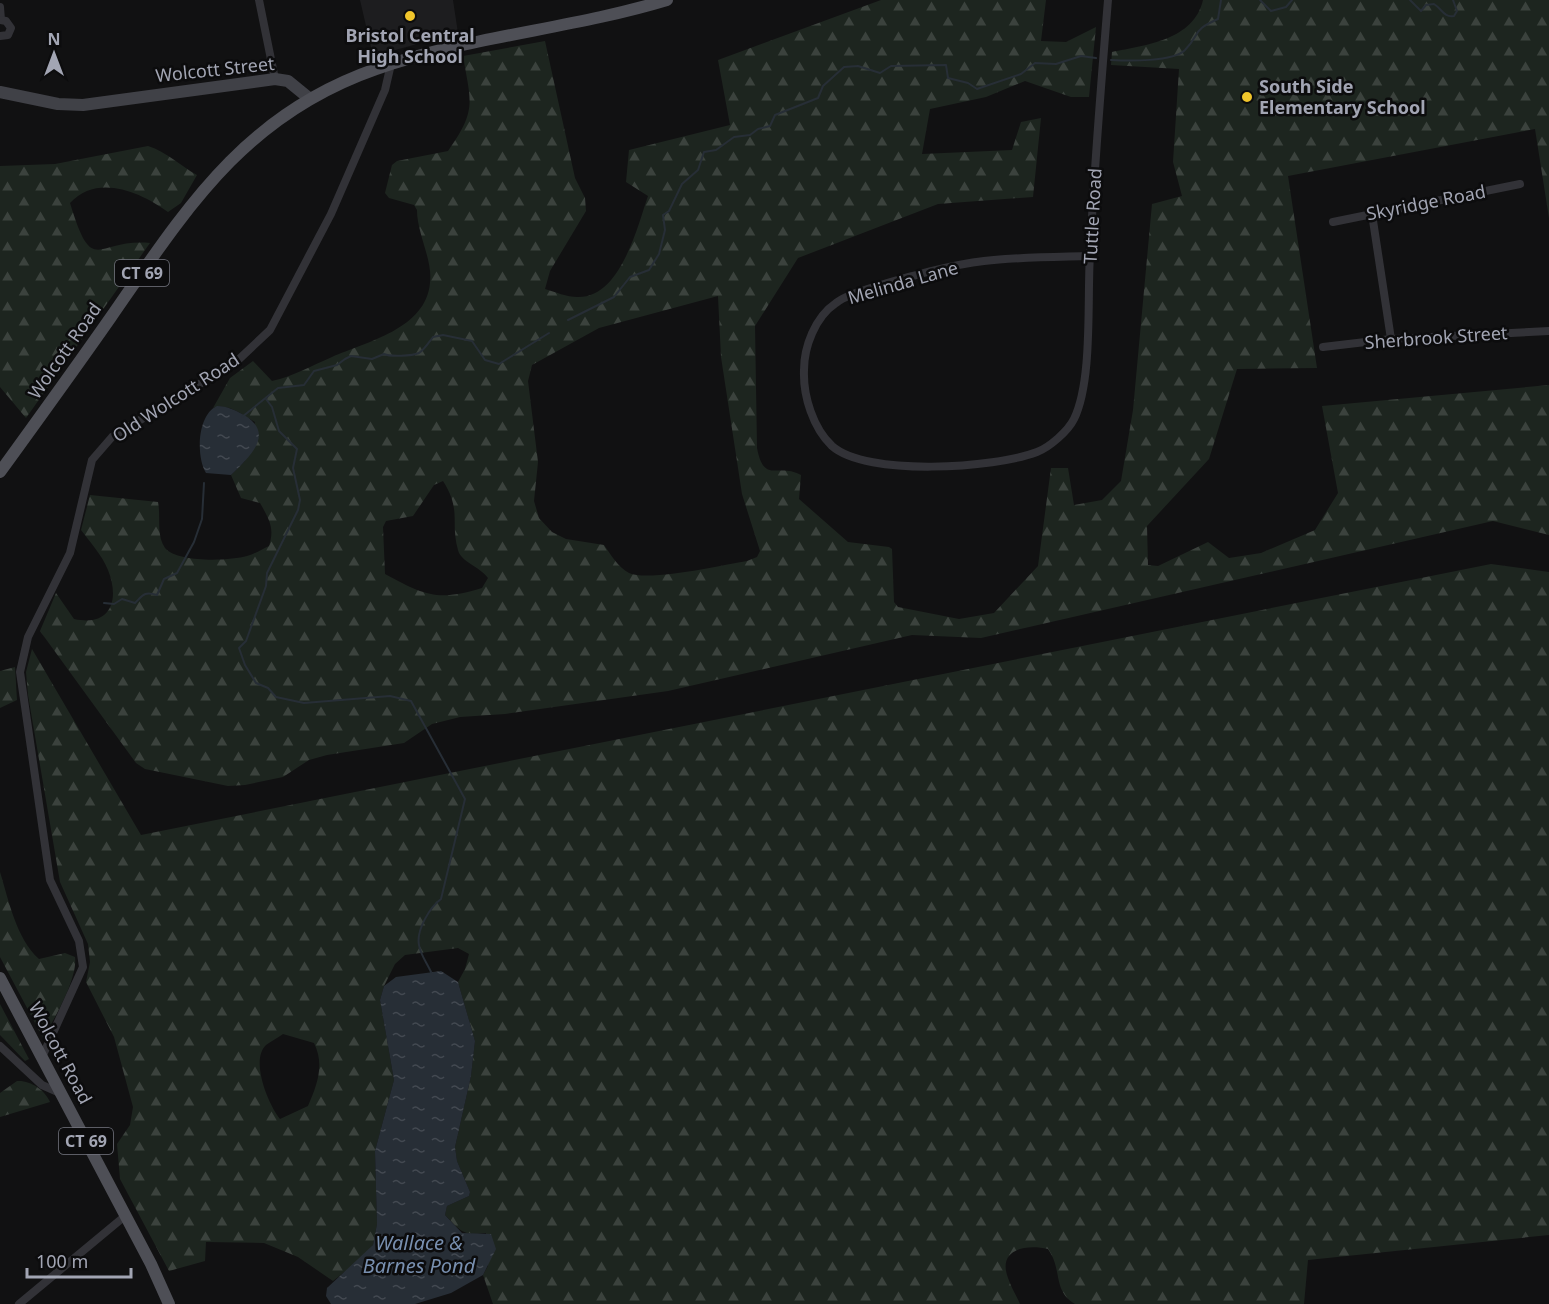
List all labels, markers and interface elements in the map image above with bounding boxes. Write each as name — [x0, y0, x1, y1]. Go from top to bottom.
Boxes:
marker: Bristol Central High School — [403, 9, 417, 23]
place label: Bristol Central High School — [345, 23, 475, 68]
north arrow — [24, 24, 84, 84]
text: N — [47, 28, 61, 50]
street label: Wolcott Street — [154, 51, 276, 87]
place label: South Side Elementary School — [1259, 74, 1426, 119]
marker: South Side Elementary School — [1240, 90, 1254, 104]
street label: Tuttle Road — [1078, 167, 1106, 264]
street label: Skyridge Road — [1364, 179, 1487, 225]
street label: Melinda Lane — [845, 255, 961, 309]
road number: CT 69 — [115, 260, 169, 286]
street label: Wolcott Road — [22, 298, 106, 403]
street label: Sherbrook Street — [1364, 320, 1509, 354]
street label: Old Wolcott Road — [107, 347, 244, 447]
street label: Wolcott Road — [24, 997, 98, 1108]
road number: CT 69 — [59, 1128, 113, 1154]
water label: Wallace & Barnes Pond — [363, 1229, 476, 1279]
scale bar — [27, 1241, 130, 1279]
text: 100 m — [36, 1249, 88, 1273]

